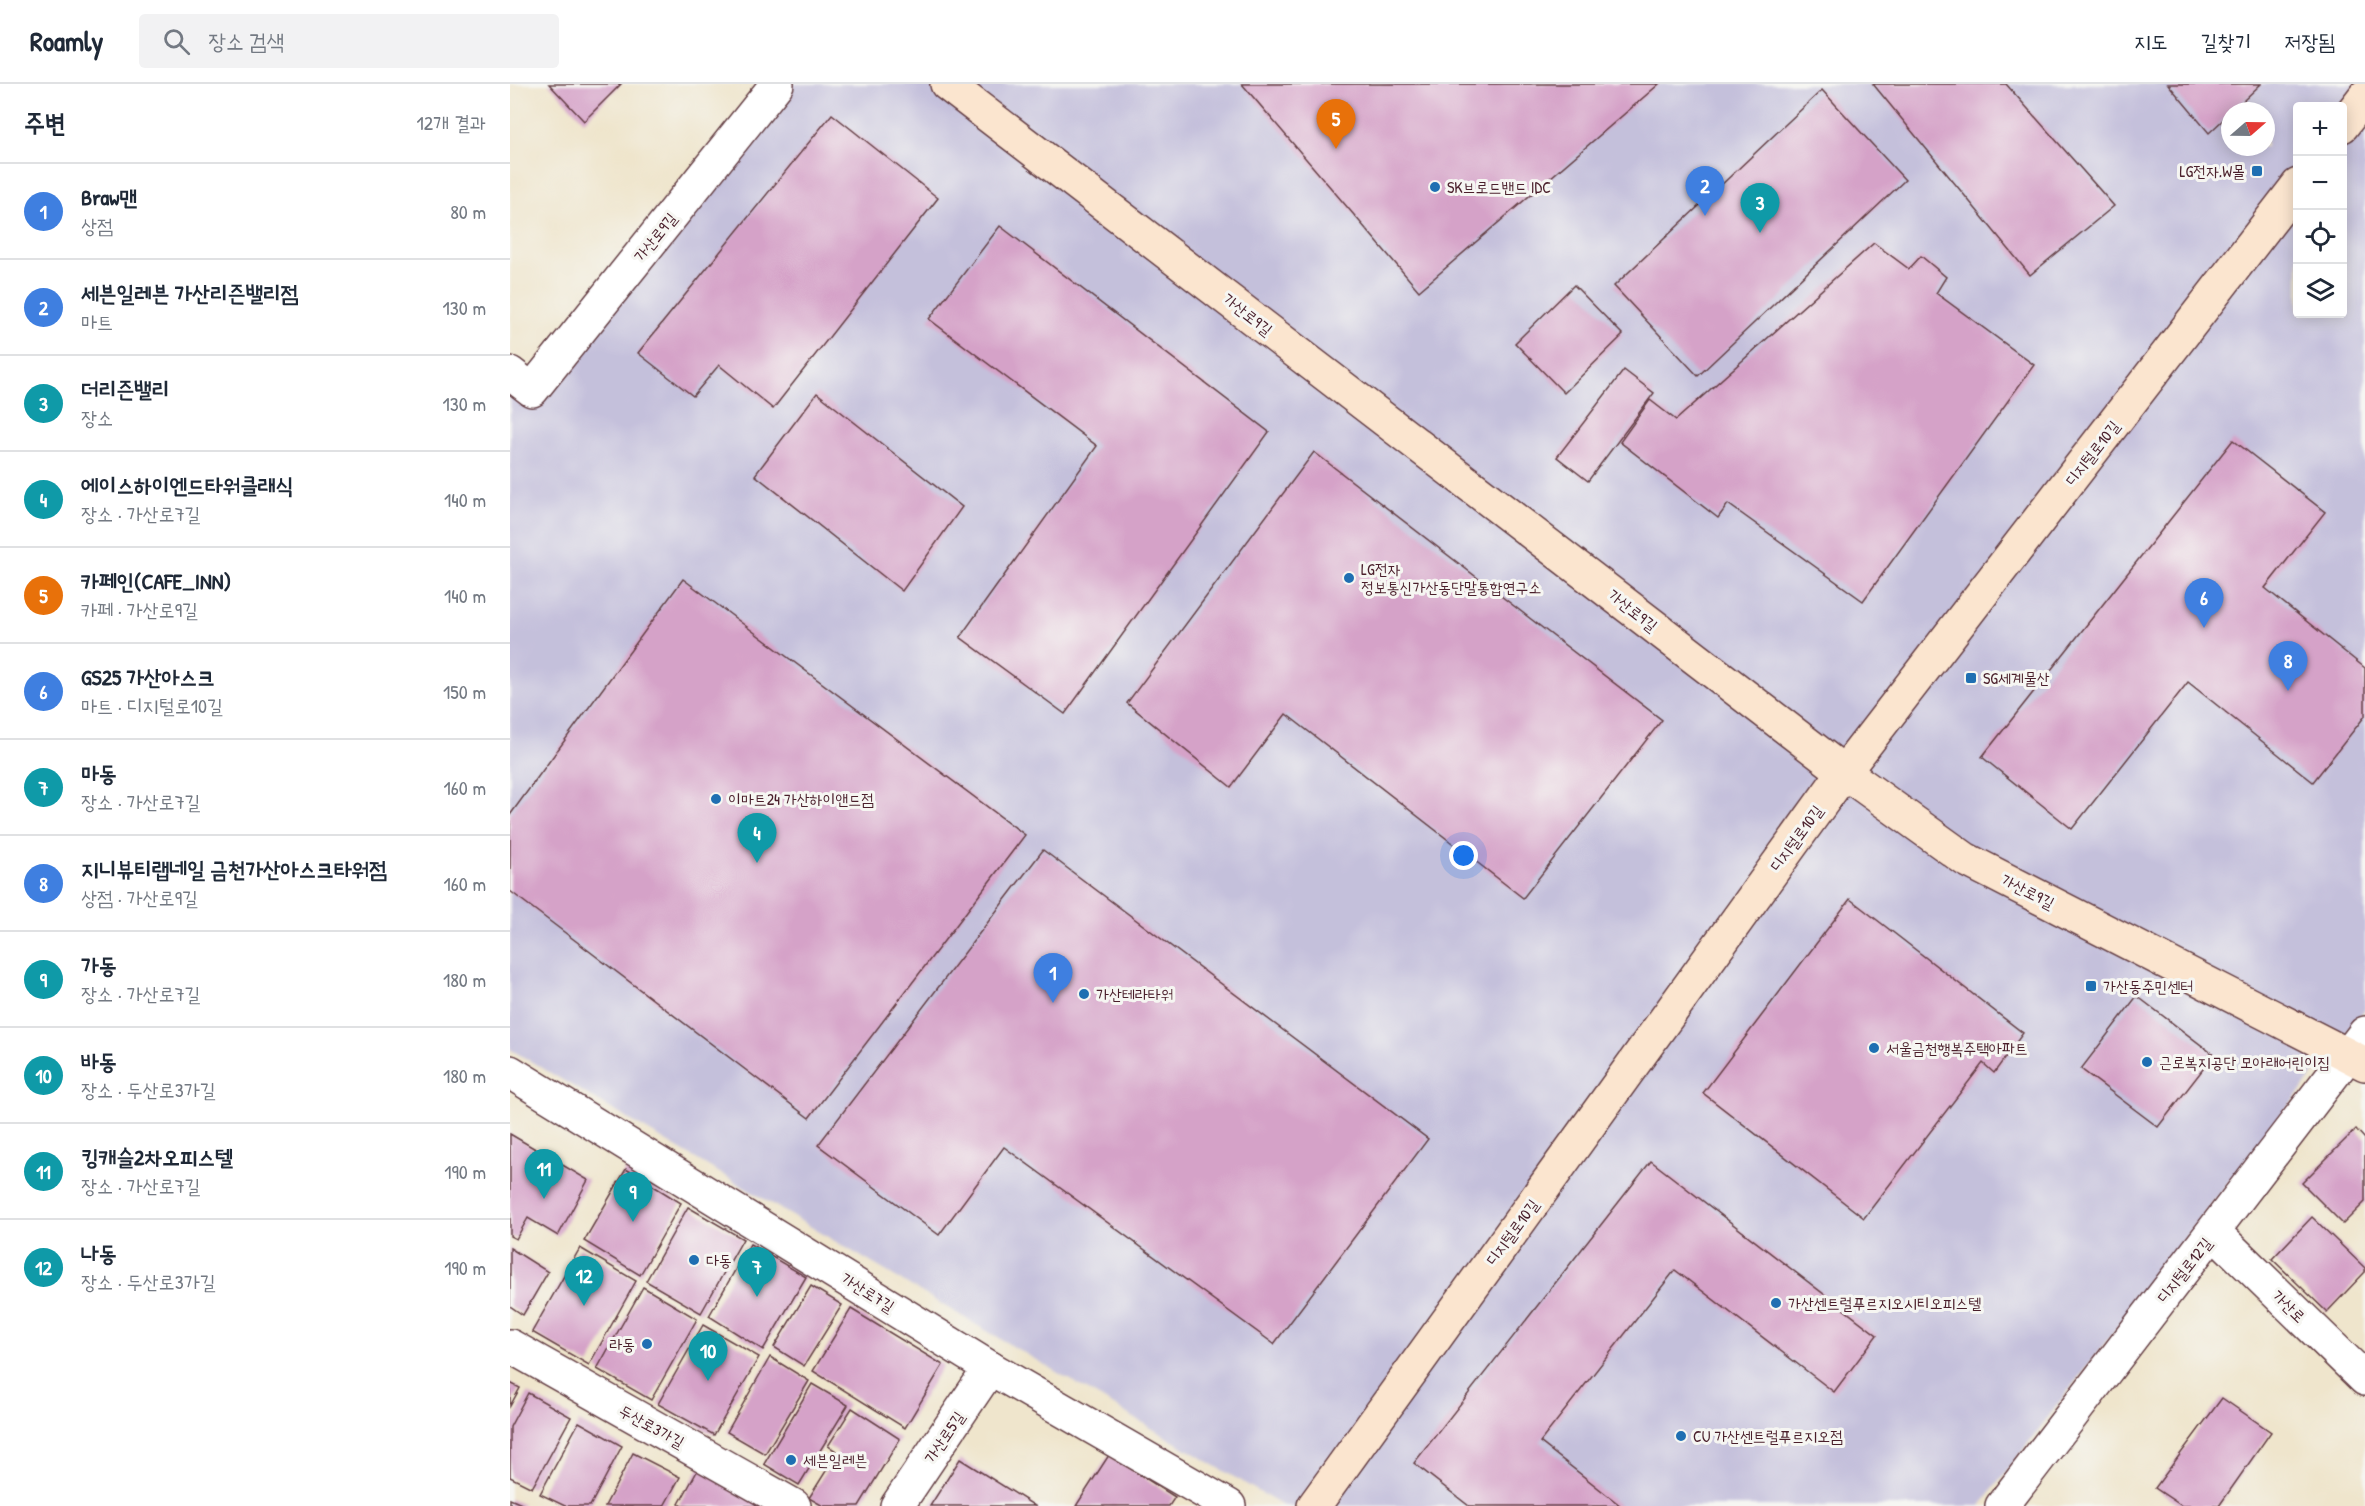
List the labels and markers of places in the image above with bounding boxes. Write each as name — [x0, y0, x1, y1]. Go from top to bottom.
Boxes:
pin: 5 — [1316, 100, 1356, 149]
place label: LG전자.W몰 — [2179, 160, 2245, 182]
marker: LG전자.W몰 — [2250, 164, 2264, 178]
pin: 2 — [1686, 166, 1724, 216]
place label: SK브로드밴드 IDC — [1447, 176, 1551, 198]
marker: SK브로드밴드 IDC — [1428, 180, 1442, 194]
pin: 3 — [1740, 184, 1780, 233]
place label: LG전자 정보통신가산동단말통합연구소 — [1361, 558, 1541, 598]
marker: LG전자 정보통신가산동단말통합연구소 — [1342, 571, 1356, 585]
pin: 6 — [2184, 578, 2224, 628]
pin: 8 — [2268, 642, 2308, 691]
place label: SG세계물산 — [1983, 667, 2050, 689]
marker: SG세계물산 — [1964, 671, 1978, 685]
place label: 이마트24 가산하이앤드점 — [728, 788, 874, 810]
marker: 이마트24 가산하이앤드점 — [709, 792, 723, 806]
pin: 4 — [738, 814, 776, 863]
pin: 1 — [1034, 954, 1072, 1003]
place label: 가산동주민센터 — [2103, 975, 2193, 997]
marker: 가산동주민센터 — [2084, 979, 2098, 993]
place label: 가산테라타워 — [1096, 983, 1173, 1005]
marker: 가산테라타워 — [1077, 987, 1091, 1001]
place label: 서울금천행복주택아파트 — [1886, 1037, 2028, 1059]
marker: 서울금천행복주택아파트 — [1867, 1041, 1881, 1055]
place label: 근로복지공단 모아래어린이집 — [2159, 1051, 2330, 1073]
marker: 근로복지공단 모아래어린이집 — [2140, 1055, 2154, 1069]
pin: 11 — [525, 1150, 564, 1199]
pin: 9 — [614, 1172, 652, 1222]
pin: 7 — [738, 1248, 776, 1297]
place label: 다동 — [706, 1249, 732, 1271]
marker: 다동 — [687, 1253, 701, 1267]
pin: 12 — [564, 1256, 604, 1306]
place label: 가산센트럴푸르지오시티오피스텔 — [1788, 1292, 1981, 1314]
marker: 가산센트럴푸르지오시티오피스텔 — [1769, 1296, 1783, 1310]
pin: 10 — [688, 1332, 728, 1381]
place label: 라동 — [609, 1333, 635, 1355]
marker: 라동 — [640, 1337, 654, 1351]
place label: CU 가산센트럴푸르지오점 — [1693, 1425, 1843, 1447]
marker: CU 가산센트럴푸르지오점 — [1674, 1429, 1688, 1443]
place label: 세븐일레븐 — [803, 1449, 867, 1471]
marker: 세븐일레븐 — [784, 1453, 798, 1467]

